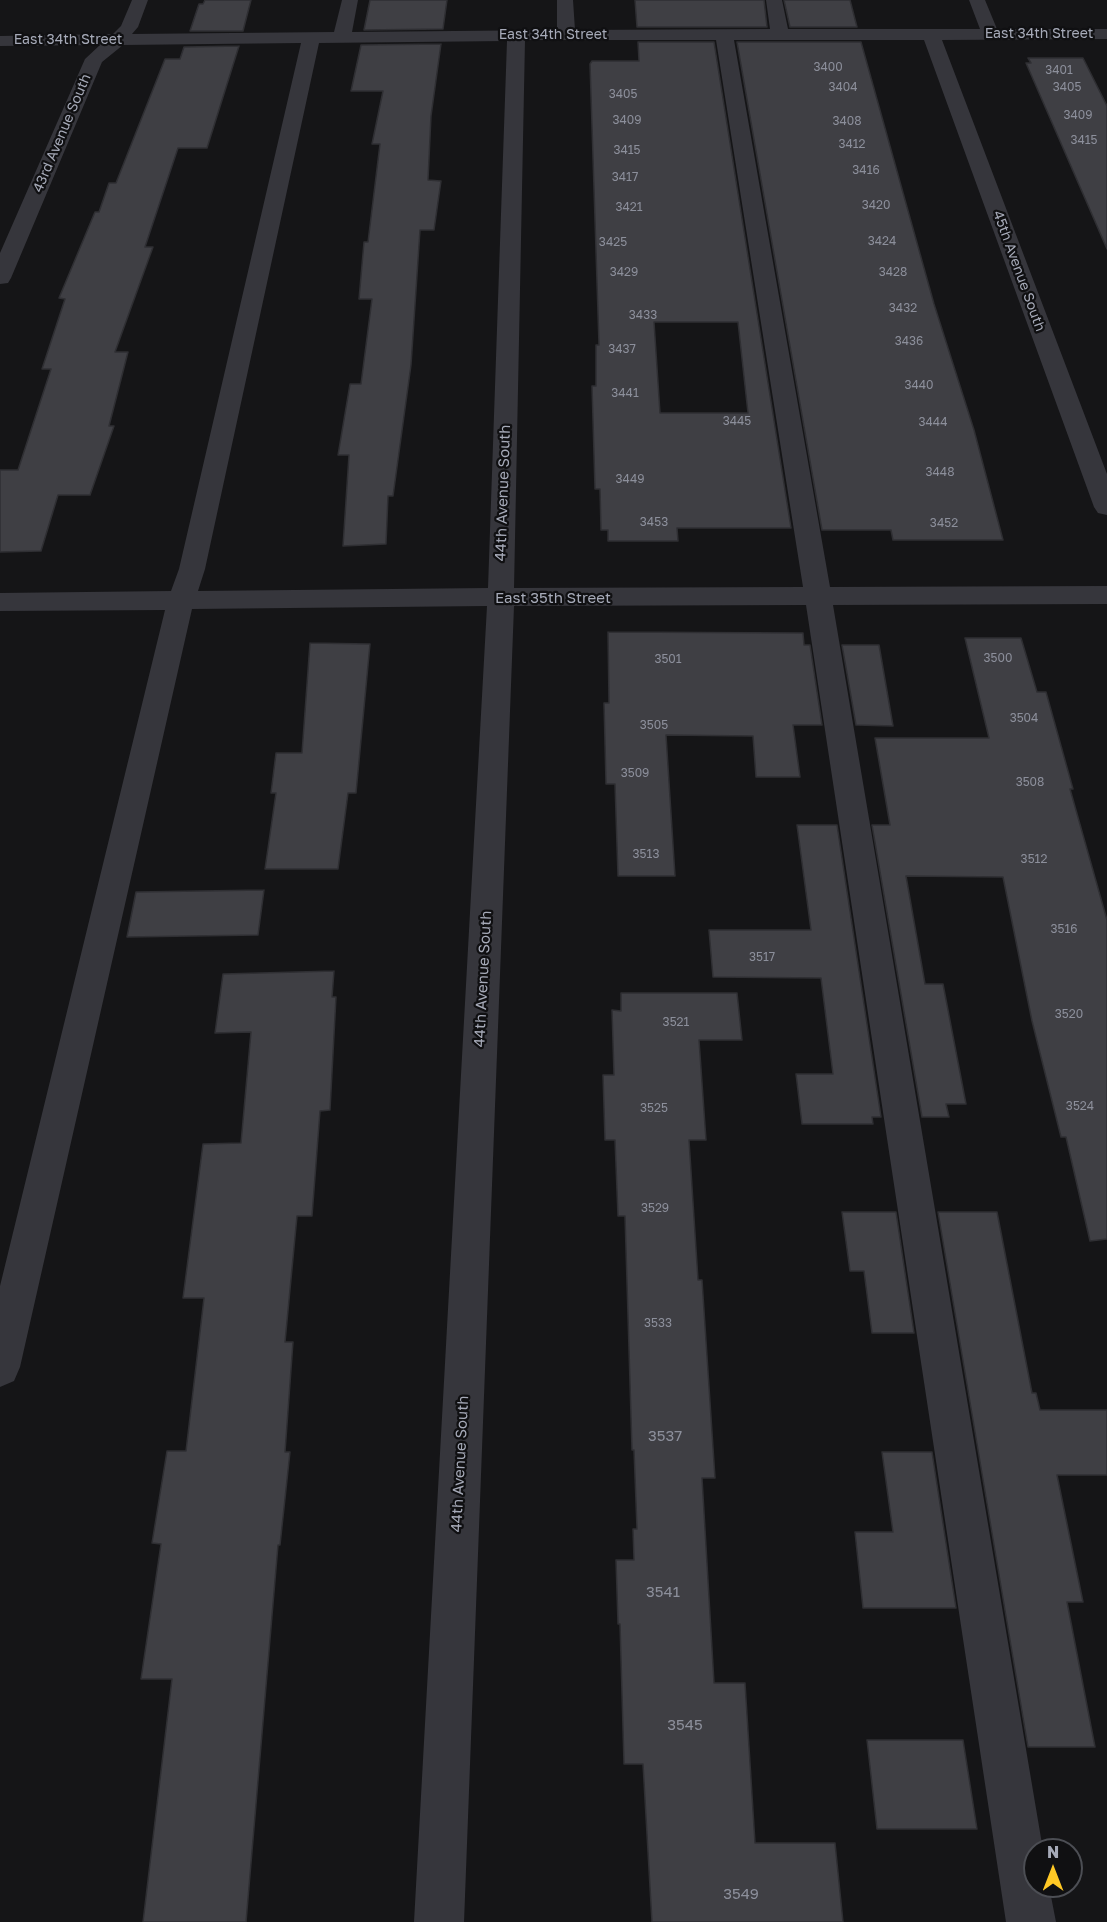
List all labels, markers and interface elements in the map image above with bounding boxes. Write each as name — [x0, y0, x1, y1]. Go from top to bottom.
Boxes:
street label: East 34th Street — [985, 26, 1093, 42]
street label: East 34th Street — [499, 27, 607, 43]
street label: East 34th Street — [14, 32, 122, 48]
house number: 3400 — [813, 60, 843, 74]
house number: 3401 — [1045, 63, 1073, 77]
street label: 43rd Avenue South — [29, 71, 95, 195]
house number: 3404 — [828, 80, 858, 94]
house number: 3405 — [1053, 80, 1081, 94]
house number: 3405 — [609, 87, 637, 101]
house number: 3409 — [1063, 108, 1093, 122]
house number: 3409 — [612, 113, 642, 127]
house number: 3408 — [832, 114, 862, 128]
house number: 3415 — [1070, 133, 1098, 147]
house number: 3412 — [838, 137, 866, 151]
house number: 3415 — [613, 143, 641, 157]
house number: 3416 — [852, 163, 880, 177]
house number: 3417 — [612, 170, 638, 184]
house number: 3420 — [862, 198, 890, 212]
house number: 3421 — [615, 200, 643, 214]
street label: 45th Avenue South — [989, 208, 1049, 334]
house number: 3424 — [868, 234, 896, 248]
house number: 3425 — [599, 235, 627, 249]
house number: 3429 — [610, 265, 638, 279]
house number: 3428 — [879, 265, 907, 279]
house number: 3432 — [889, 301, 917, 315]
house number: 3433 — [629, 308, 657, 322]
house number: 3436 — [895, 334, 923, 348]
house number: 3437 — [608, 342, 636, 356]
house number: 3440 — [904, 378, 934, 392]
house number: 3441 — [611, 386, 639, 400]
house number: 3445 — [723, 414, 751, 428]
house number: 3444 — [919, 415, 947, 429]
street label: 44th Avenue South — [492, 424, 514, 562]
house number: 3448 — [926, 465, 954, 479]
house number: 3449 — [616, 472, 644, 486]
house number: 3453 — [640, 515, 668, 529]
house number: 3452 — [930, 516, 958, 530]
street label: East 35th Street — [495, 589, 611, 607]
house number: 3500 — [984, 651, 1012, 665]
house number: 3501 — [654, 652, 682, 666]
house number: 3504 — [1010, 711, 1038, 725]
house number: 3505 — [640, 718, 668, 732]
house number: 3509 — [621, 766, 649, 780]
house number: 3508 — [1016, 775, 1044, 789]
house number: 3513 — [633, 847, 659, 861]
house number: 3512 — [1021, 852, 1047, 866]
street label: 44th Avenue South — [470, 910, 496, 1048]
house number: 3516 — [1050, 922, 1078, 936]
house number: 3517 — [749, 950, 775, 964]
house number: 3520 — [1055, 1007, 1083, 1021]
house number: 3521 — [663, 1015, 689, 1029]
house number: 3524 — [1066, 1099, 1094, 1113]
house number: 3525 — [640, 1101, 668, 1115]
house number: 3529 — [641, 1201, 669, 1215]
house number: 3533 — [644, 1316, 672, 1330]
street label: 44th Avenue South — [447, 1395, 473, 1533]
house number: 3537 — [648, 1427, 682, 1445]
house number: 3541 — [646, 1583, 680, 1601]
house number: 3545 — [667, 1716, 703, 1734]
north arrow — [1023, 1838, 1083, 1898]
text: N — [1047, 1842, 1059, 1862]
house number: 3549 — [723, 1885, 759, 1903]

